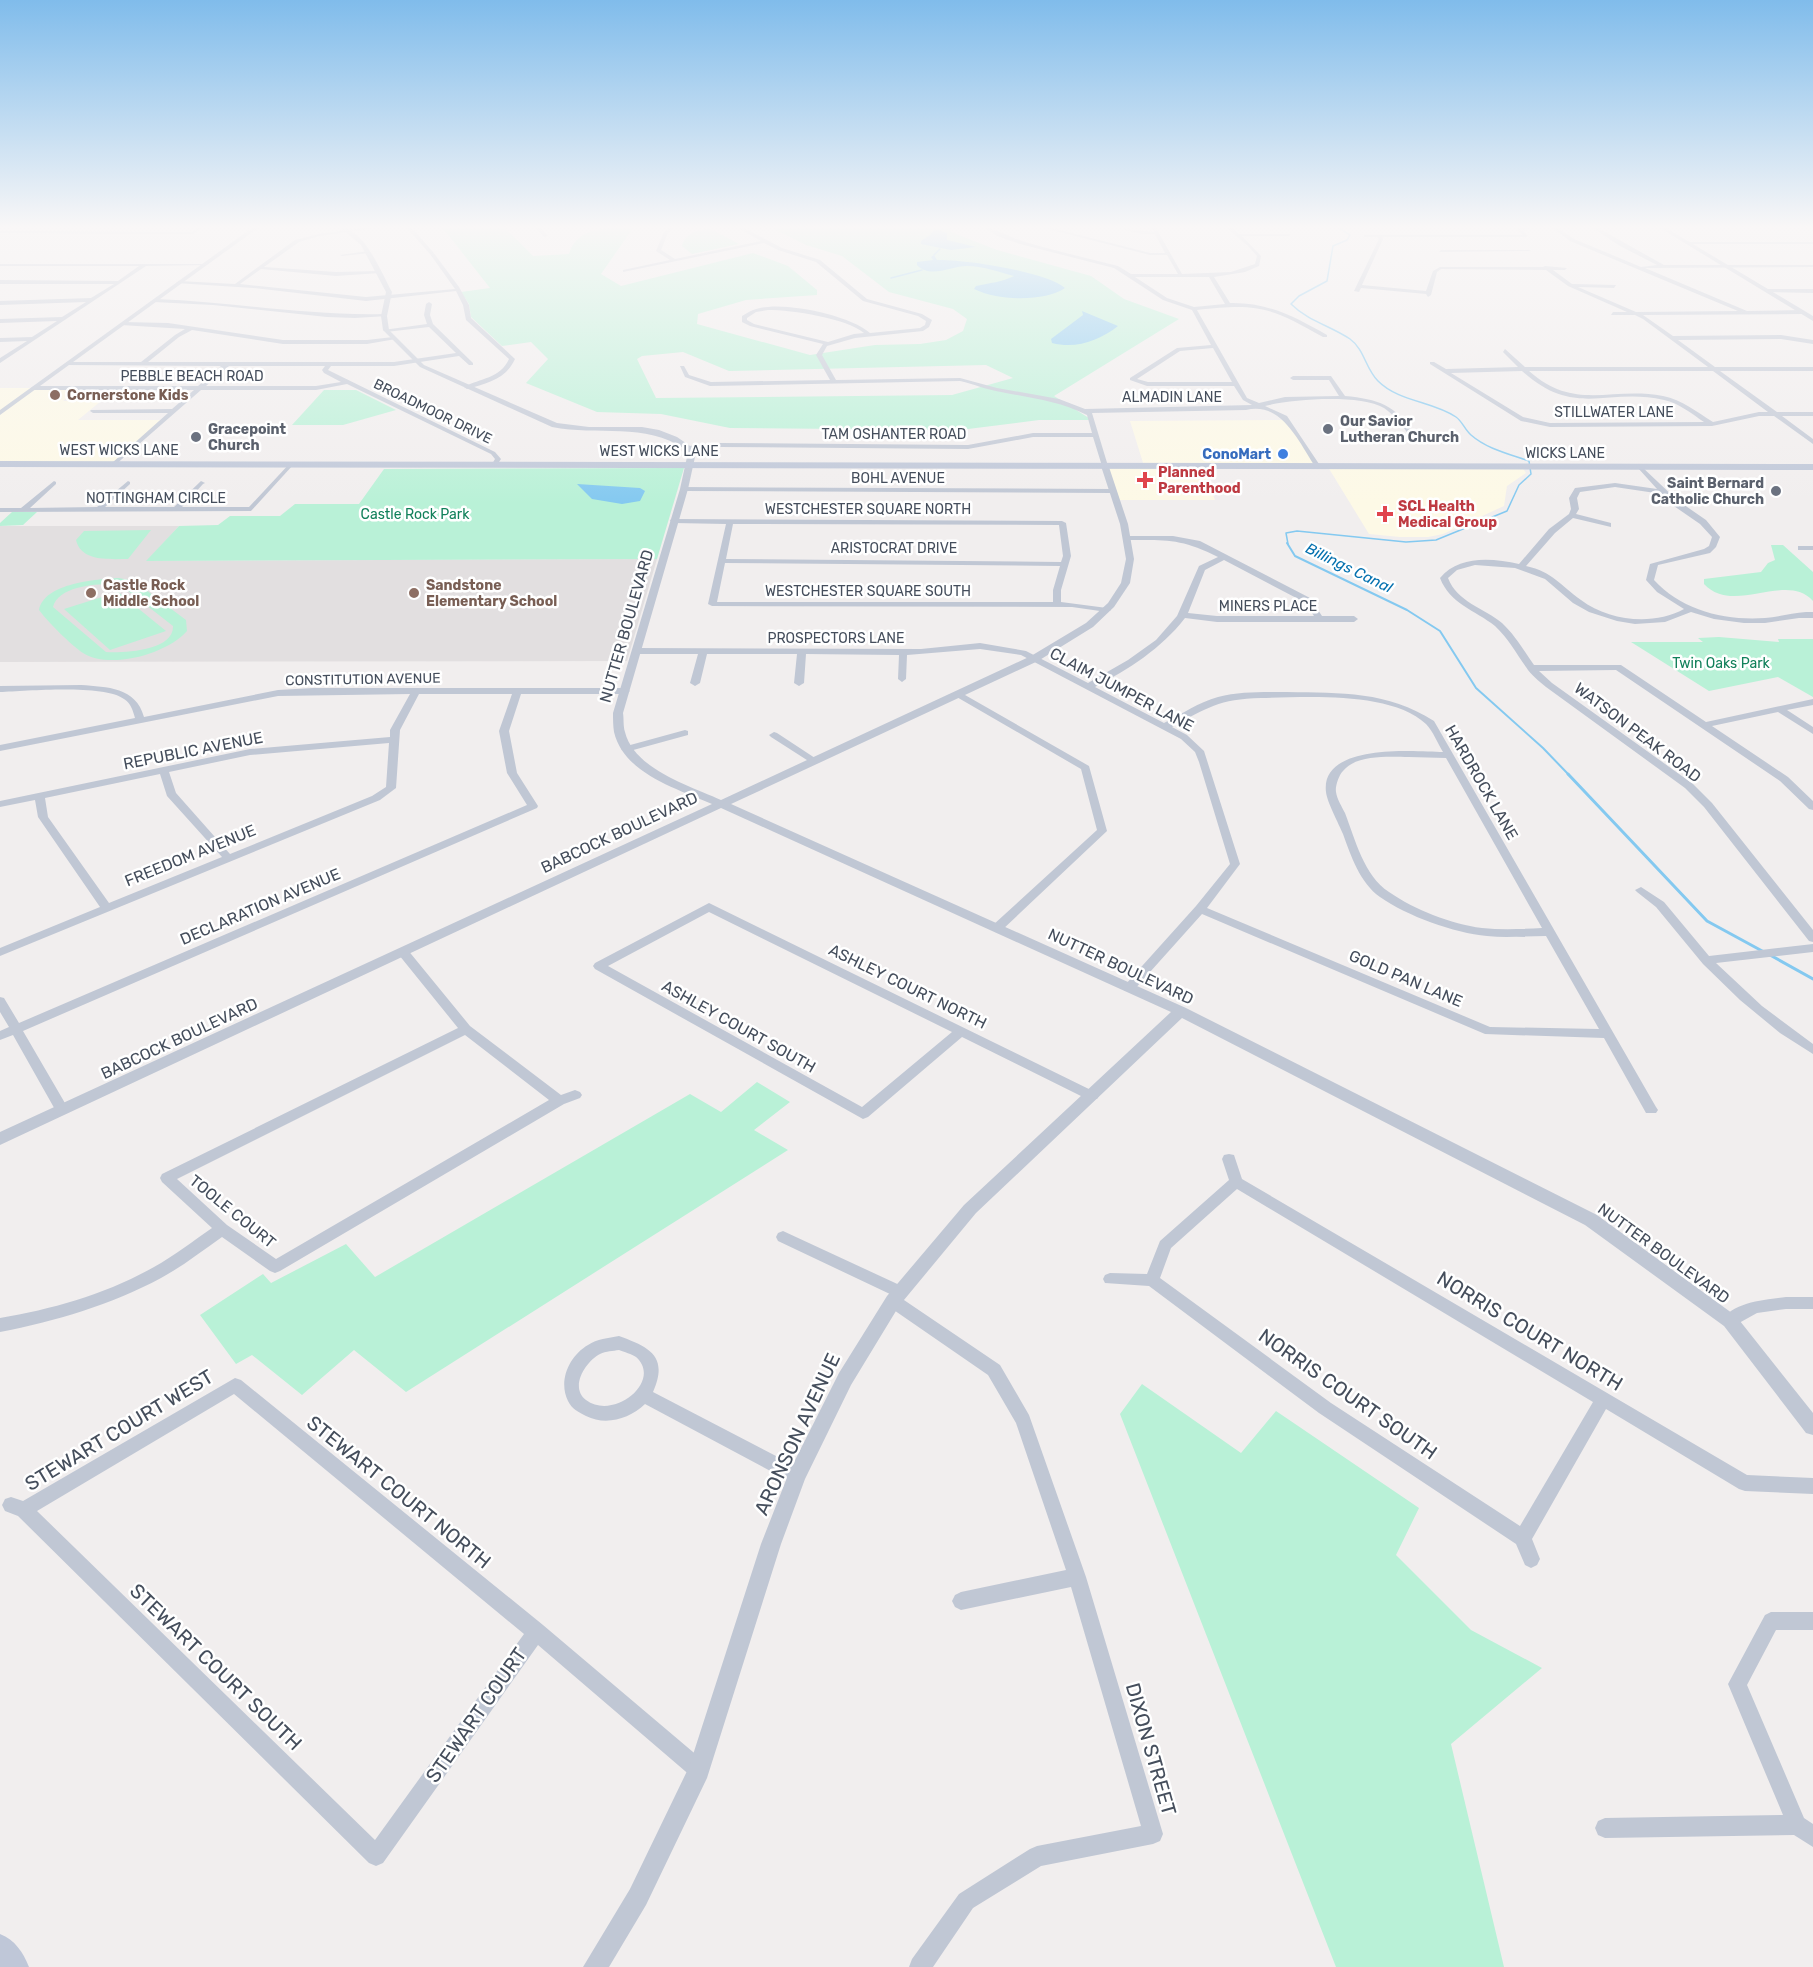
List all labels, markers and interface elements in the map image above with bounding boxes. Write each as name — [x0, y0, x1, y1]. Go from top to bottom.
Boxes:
street label: PEBBLE BEACH ROAD — [120, 368, 264, 385]
street label: BROADMOOR DRIVE — [371, 375, 495, 448]
place label: Cornerstone Kids — [67, 387, 189, 404]
marker: Cornerstone Kids — [48, 388, 62, 402]
street label: ALMADIN LANE — [1122, 389, 1222, 406]
street label: STILLWATER LANE — [1554, 404, 1674, 421]
place label: Our Savior Lutheran Church — [1340, 413, 1459, 446]
place label: Gracepoint Church — [208, 421, 286, 454]
marker: Our Savior Lutheran Church — [1321, 422, 1335, 436]
street label: TAM OSHANTER ROAD — [822, 426, 966, 443]
marker: Gracepoint Church — [189, 430, 203, 444]
street label: WEST WICKS LANE — [59, 442, 179, 459]
street label: WEST WICKS LANE — [599, 443, 719, 460]
street label: WICKS LANE — [1525, 445, 1605, 462]
place label: ConoMart — [1202, 446, 1271, 463]
marker: ConoMart — [1276, 447, 1290, 461]
place label: Planned Parenthood — [1158, 464, 1241, 497]
street label: BOHL AVENUE — [851, 470, 945, 487]
marker: Planned Parenthood — [1136, 471, 1154, 489]
place label: Saint Bernard Catholic Church — [1651, 475, 1764, 508]
marker: Saint Bernard Catholic Church — [1769, 484, 1783, 498]
street label: NOTTINGHAM CIRCLE — [86, 490, 226, 507]
place label: SCL Health Medical Group — [1398, 498, 1497, 531]
street label: WESTCHESTER SQUARE NORTH — [765, 501, 971, 518]
marker: SCL Health Medical Group — [1376, 505, 1394, 523]
park label: Castle Rock Park — [361, 506, 470, 523]
water label: Billings Canal — [1303, 539, 1396, 597]
street label: ARISTOCRAT DRIVE — [831, 540, 957, 557]
street label: NUTTER BOULEVARD — [596, 547, 657, 705]
place label: Castle Rock Middle School — [103, 577, 199, 610]
place label: Sandstone Elementary School — [426, 577, 557, 610]
street label: WESTCHESTER SQUARE SOUTH — [765, 583, 971, 600]
marker: Castle Rock Middle School — [84, 586, 98, 600]
marker: Sandstone Elementary School — [407, 586, 421, 600]
street label: MINERS PLACE — [1219, 598, 1317, 615]
street label: PROSPECTORS LANE — [767, 630, 905, 647]
street label: CLAIM JUMPER LANE — [1047, 643, 1197, 735]
park label: Twin Oaks Park — [1672, 655, 1771, 672]
street label: CONSTITUTION AVENUE — [285, 670, 441, 689]
street label: WATSON PEAK ROAD — [1571, 679, 1705, 786]
street label: HARDROCK LANE — [1441, 721, 1522, 843]
street label: REPUBLIC AVENUE — [122, 728, 265, 773]
street label: BABCOCK BOULEVARD — [538, 788, 701, 877]
street label: FREEDOM AVENUE — [122, 821, 258, 890]
street label: DECLARATION AVENUE — [177, 864, 343, 949]
street label: NUTTER BOULEVARD — [1045, 924, 1196, 1008]
street label: ASHLEY COURT NORTH — [826, 940, 990, 1033]
street label: GOLD PAN LANE — [1346, 946, 1465, 1011]
street label: ASHLEY COURT SOUTH — [659, 976, 819, 1077]
street label: BABCOCK BOULEVARD — [98, 994, 261, 1083]
street label: TOOLE COURT — [186, 1171, 280, 1252]
street label: NUTTER BOULEVARD — [1594, 1199, 1733, 1308]
street label: NORRIS COURT NORTH — [1433, 1266, 1627, 1396]
street label: NORRIS COURT SOUTH — [1254, 1323, 1442, 1465]
street label: ARONSON AVENUE — [749, 1349, 845, 1519]
street label: STEWART COURT WEST — [21, 1364, 218, 1496]
street label: STEWART COURT NORTH — [302, 1410, 496, 1574]
street label: STEWART COURT SOUTH — [125, 1579, 307, 1755]
street label: STEWART COURT — [421, 1643, 532, 1787]
street label: DIXON STREET — [1121, 1680, 1181, 1818]

